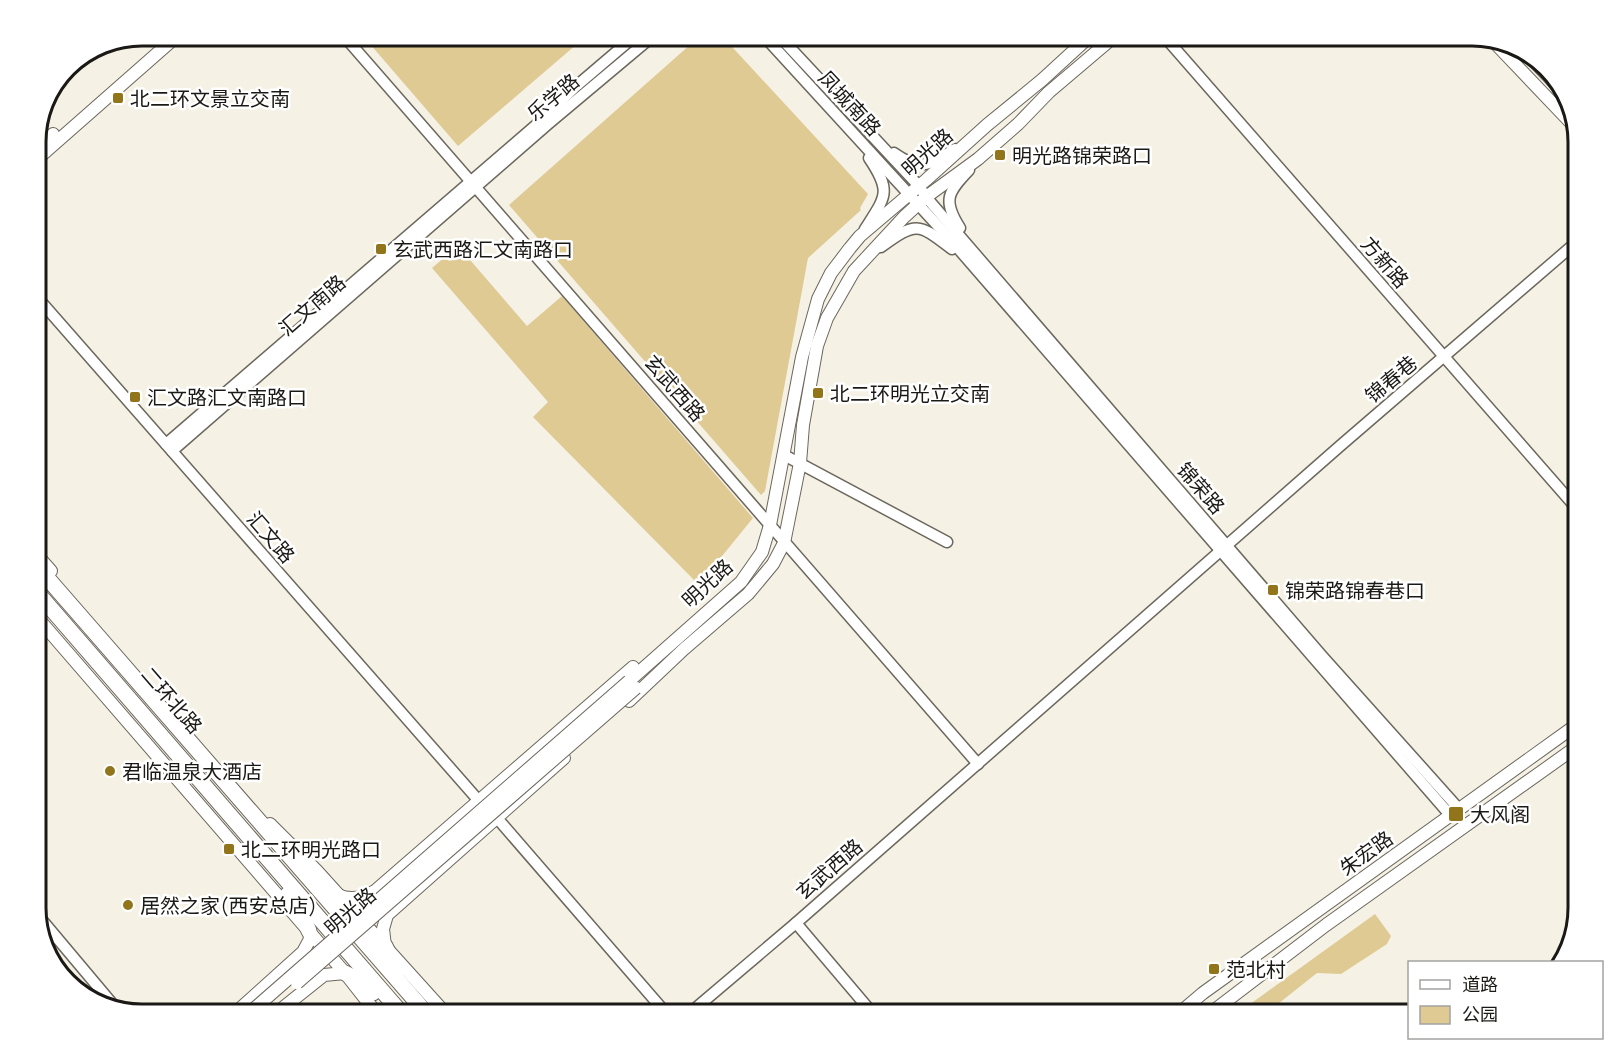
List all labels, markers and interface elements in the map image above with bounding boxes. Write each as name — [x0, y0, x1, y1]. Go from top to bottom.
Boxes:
street label: 凤城南路 — [813, 65, 887, 141]
street label: 乐学路 — [521, 67, 585, 127]
place label: 北二环文景立交南 — [130, 85, 290, 112]
marker: 北二环文景立交南 — [111, 91, 125, 105]
street label: 明光路 — [896, 122, 958, 182]
place label: 明光路锦荣路口 — [1012, 142, 1152, 169]
marker: 明光路锦荣路口 — [993, 148, 1007, 162]
street label: 方新路 — [1355, 231, 1415, 293]
place label: 玄武西路汇文南路口 — [393, 236, 573, 263]
marker: 玄武西路汇文南路口 — [374, 242, 388, 256]
street label: 汇文南路 — [273, 269, 351, 341]
street label: 玄武西路 — [639, 349, 711, 427]
street label: 锦春巷 — [1359, 349, 1423, 409]
place label: 北二环明光立交南 — [830, 380, 990, 407]
place label: 汇文路汇文南路口 — [147, 384, 307, 411]
marker: 北二环明光立交南 — [811, 386, 825, 400]
marker: 汇文路汇文南路口 — [128, 390, 142, 404]
street label: 锦荣路 — [1171, 457, 1231, 519]
street label: 汇文路 — [241, 506, 301, 568]
street label: 明光路 — [676, 553, 738, 613]
place label: 锦荣路锦春巷口 — [1285, 577, 1425, 604]
marker: 锦荣路锦春巷口 — [1266, 583, 1280, 597]
street label: 二环北路 — [136, 661, 208, 739]
place label: 君临温泉大酒店 — [122, 758, 262, 785]
marker: 君临温泉大酒店 — [103, 764, 117, 778]
place label: 大风阁 — [1470, 801, 1530, 828]
marker: 大风阁 — [1447, 805, 1465, 823]
street label: 朱宏路 — [1334, 824, 1398, 882]
street label: 玄武西路 — [790, 833, 868, 905]
place label: 北二环明光路口 — [241, 836, 381, 863]
marker: 北二环明光路口 — [222, 842, 236, 856]
street label: 明光路 — [319, 881, 381, 941]
place label: 居然之家(西安总店) — [140, 892, 317, 919]
marker: 居然之家(西安总店) — [121, 898, 135, 912]
place label: 范北村 — [1226, 956, 1286, 983]
legend — [1408, 961, 1603, 1039]
marker: 范北村 — [1207, 962, 1221, 976]
text: 道路 — [1462, 972, 1498, 996]
text: 公园 — [1462, 1002, 1498, 1026]

